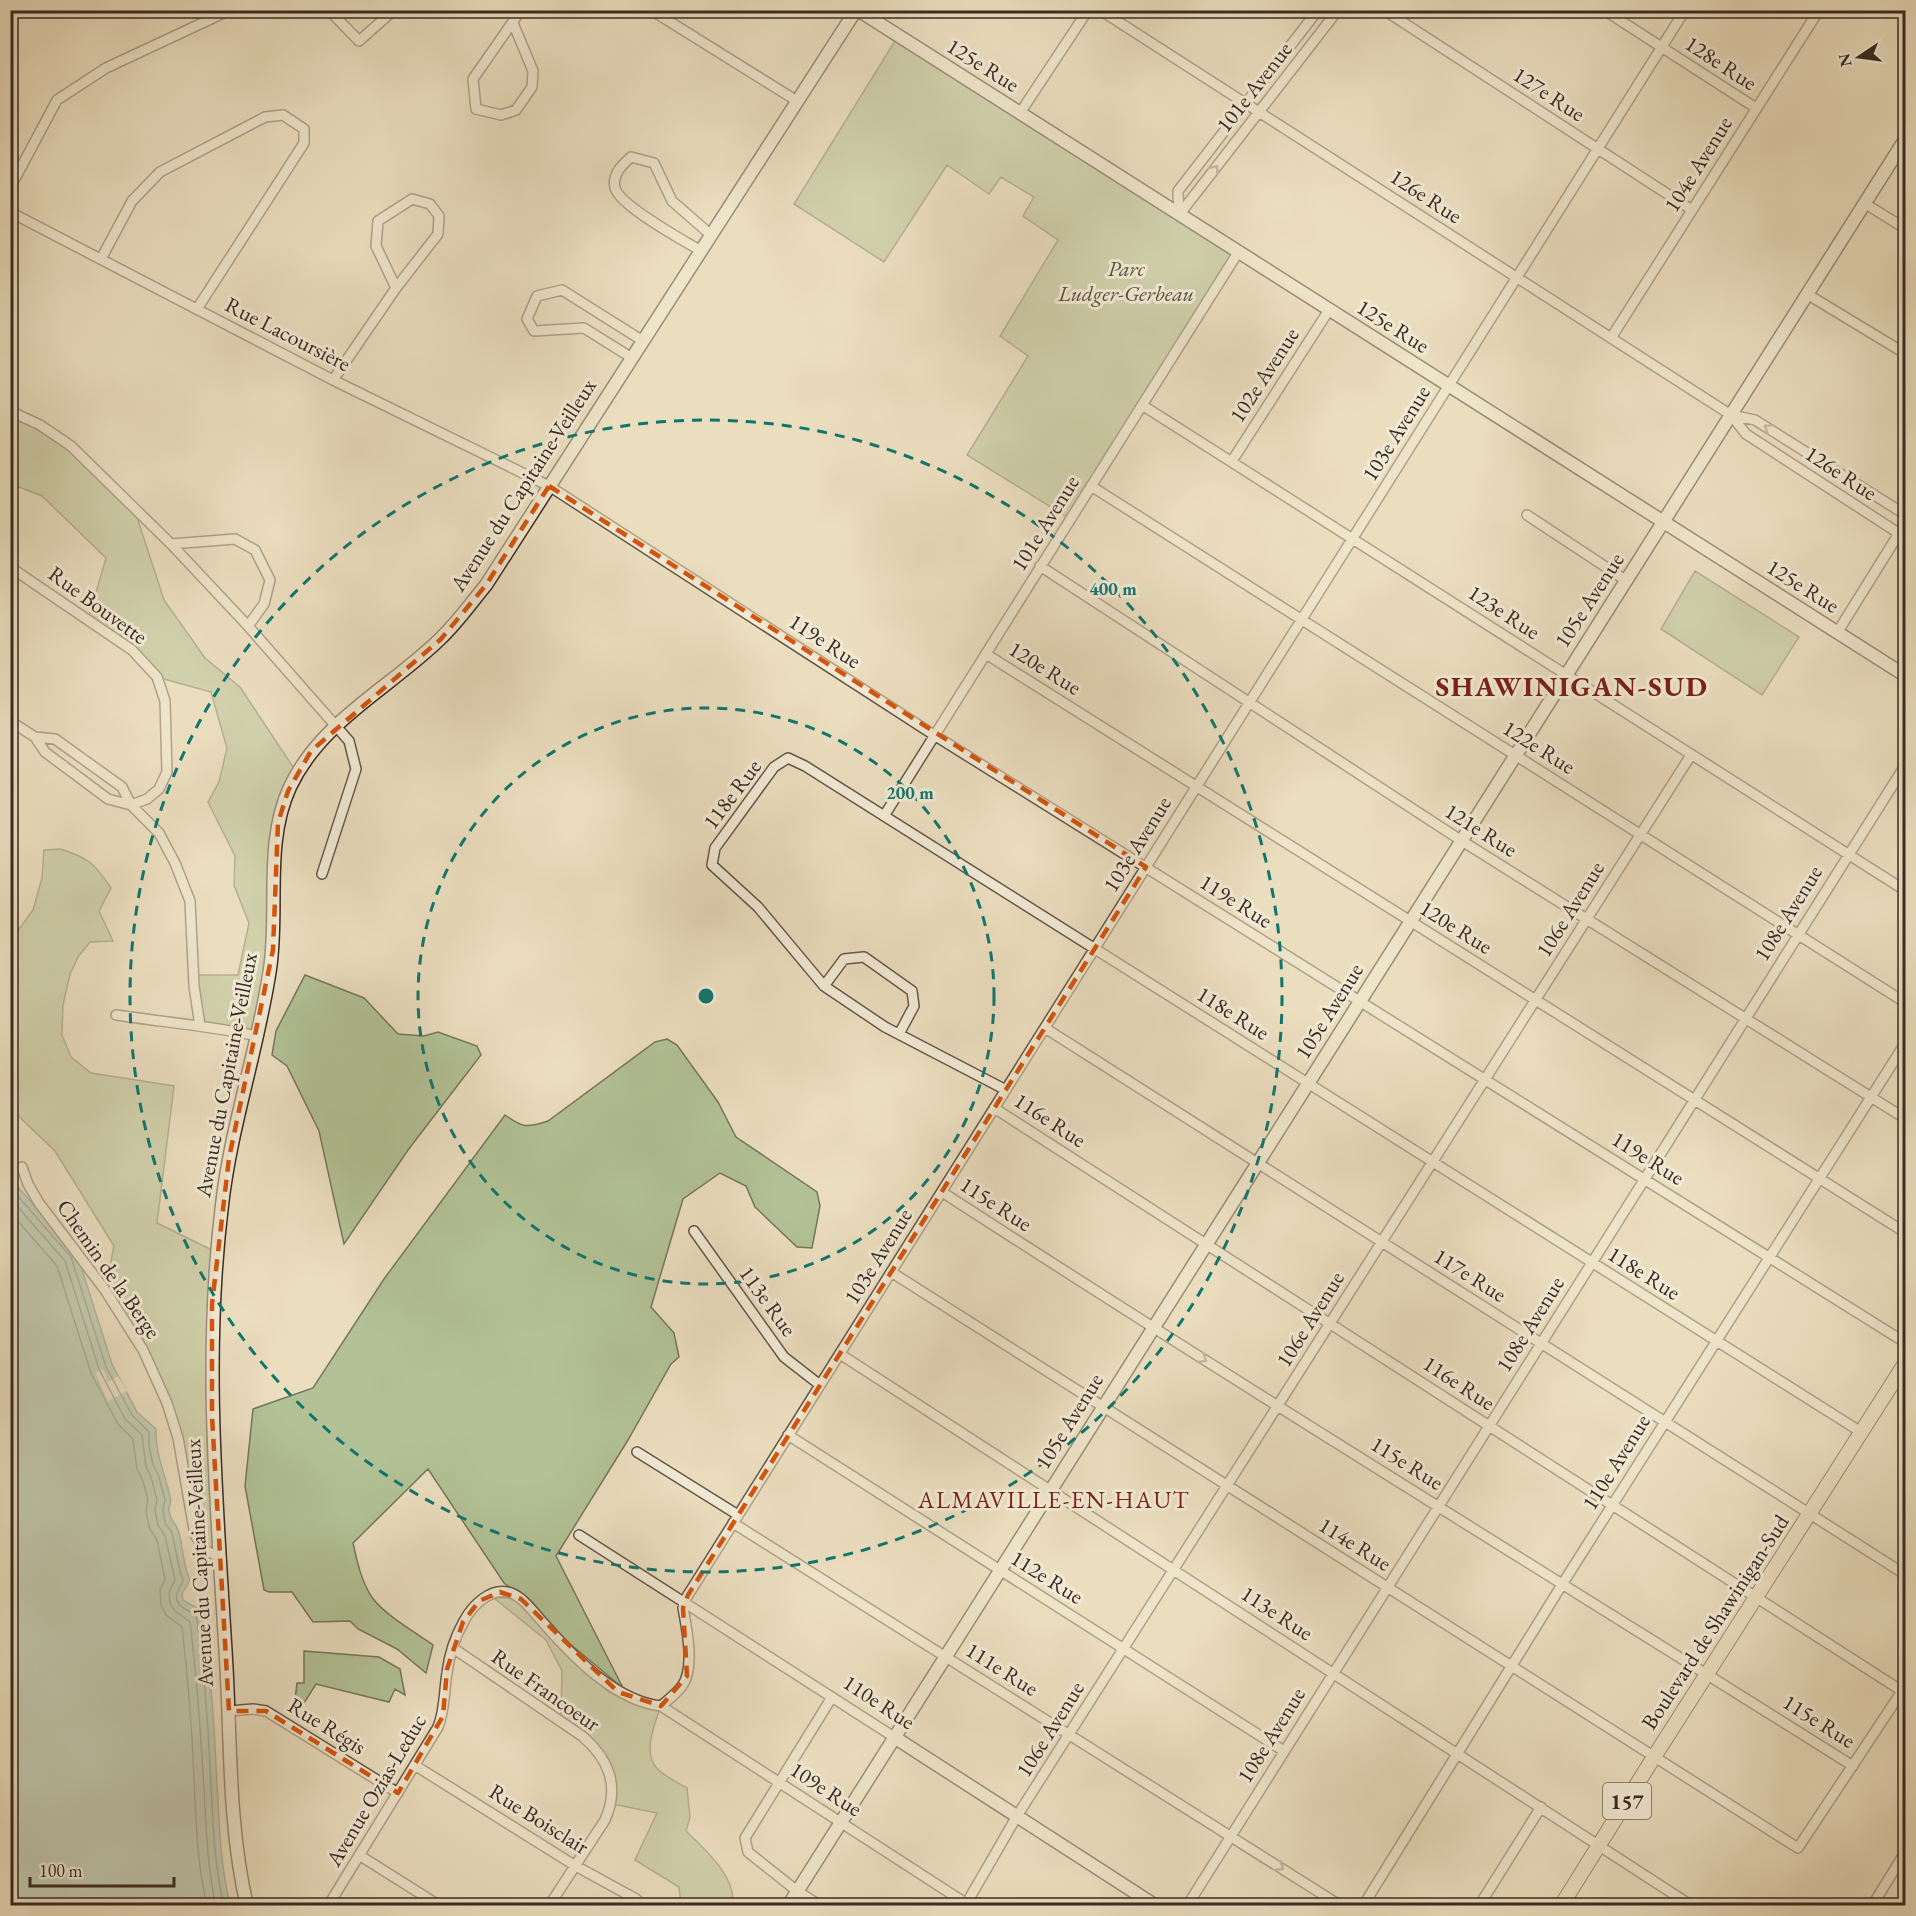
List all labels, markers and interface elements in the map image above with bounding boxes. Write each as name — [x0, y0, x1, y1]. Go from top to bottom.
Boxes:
north arrow — [1829, 27, 1889, 87]
street label: 128e Rue — [1679, 29, 1763, 97]
street label: 125e Rue — [941, 31, 1025, 99]
street label: 101e Avenue — [1209, 35, 1299, 138]
text: N — [1833, 52, 1857, 69]
street label: 127e Rue — [1507, 60, 1591, 128]
street label: 104e Avenue — [1657, 110, 1739, 217]
street label: 126e Rue — [1384, 162, 1468, 230]
one-way arrow — [1208, 164, 1219, 175]
park label: Parc Ludger-Gerbeau — [1057, 254, 1194, 308]
street label: Rue Lacoursière — [220, 290, 356, 378]
street label: 125e Rue — [1351, 292, 1435, 360]
street label: 102e Avenue — [1222, 322, 1306, 428]
street label: Avenue du Capitaine-Veilleux — [443, 372, 603, 598]
street label: 103e Avenue — [1355, 379, 1437, 486]
one-way arrow — [1764, 423, 1774, 435]
street label: 126e Rue — [1799, 439, 1883, 507]
street label: 101e Avenue — [1004, 469, 1086, 576]
street label: 105e Avenue — [1547, 547, 1631, 653]
street label: 125e Rue — [1761, 552, 1845, 620]
street label: Rue Bouvette — [43, 559, 154, 651]
text: 400 m — [1089, 577, 1137, 600]
street label: 123e Rue — [1462, 578, 1546, 646]
street label: 119e Rue — [783, 607, 867, 675]
street label: 120e Rue — [1003, 634, 1087, 702]
district label: SHAWINIGAN-SUD — [1435, 668, 1709, 704]
street label: 122e Rue — [1497, 713, 1581, 781]
street label: 118e Rue — [696, 753, 768, 835]
text: 200 m — [886, 781, 934, 804]
street label: 103e Avenue — [1096, 790, 1178, 897]
street label: 121e Rue — [1439, 796, 1523, 864]
street label: 106e Avenue — [1529, 855, 1611, 962]
street label: 108e Avenue — [1747, 859, 1829, 966]
street label: 119e Rue — [1194, 867, 1278, 935]
street label: 120e Rue — [1414, 893, 1498, 961]
street label: Avenue du Capitaine-Veilleux — [188, 950, 264, 1201]
street label: 105e Avenue — [1288, 957, 1370, 1064]
street label: 118e Rue — [1191, 979, 1275, 1047]
centre of rings — [696, 986, 716, 1006]
street label: 116e Rue — [1008, 1086, 1092, 1154]
street label: 119e Rue — [1606, 1124, 1690, 1192]
street label: 115e Rue — [954, 1170, 1038, 1238]
street label: Chemin de la Berge — [50, 1194, 168, 1345]
street label: 103e Avenue — [837, 1202, 919, 1309]
street label: 118e Rue — [1602, 1239, 1686, 1307]
street label: 117e Rue — [1428, 1241, 1512, 1309]
street label: 113e Rue — [733, 1260, 804, 1342]
street label: 106e Avenue — [1269, 1265, 1351, 1372]
street label: 108e Avenue — [1489, 1270, 1571, 1377]
street label: 116e Rue — [1417, 1349, 1501, 1417]
one-way arrow — [1197, 1351, 1207, 1363]
street label: 105e Avenue — [1028, 1367, 1110, 1474]
street label: 110e Avenue — [1575, 1408, 1657, 1515]
street label: 115e Rue — [1365, 1429, 1449, 1497]
street label: Avenue du Capitaine-Veilleux — [178, 1438, 220, 1689]
district label: ALMAVILLE-EN-HAUT — [917, 1484, 1190, 1515]
street label: Boulevard de Shawinigan-Sud — [1635, 1508, 1796, 1735]
street label: 114e Rue — [1313, 1510, 1397, 1578]
street label: 112e Rue — [1005, 1543, 1089, 1611]
street label: 113e Rue — [1235, 1579, 1319, 1647]
street label: 111e Rue — [960, 1635, 1044, 1703]
street label: Rue Francoeur — [486, 1642, 607, 1738]
street label: 110e Rue — [837, 1668, 921, 1736]
street label: 106e Avenue — [1009, 1675, 1091, 1782]
street label: 108e Avenue — [1230, 1681, 1312, 1788]
street label: 115e Rue — [1777, 1687, 1861, 1755]
street label: Rue Régis — [283, 1691, 371, 1761]
street label: Avenue Ozias-Leduc — [319, 1708, 433, 1872]
street label: 109e Rue — [784, 1755, 868, 1823]
street label: Rue Boisclair — [484, 1777, 595, 1861]
road number: 157 — [1603, 1783, 1651, 1819]
scale bar — [30, 1850, 174, 1888]
text: 100 m — [39, 1859, 83, 1882]
one-way arrow — [1274, 1860, 1284, 1872]

